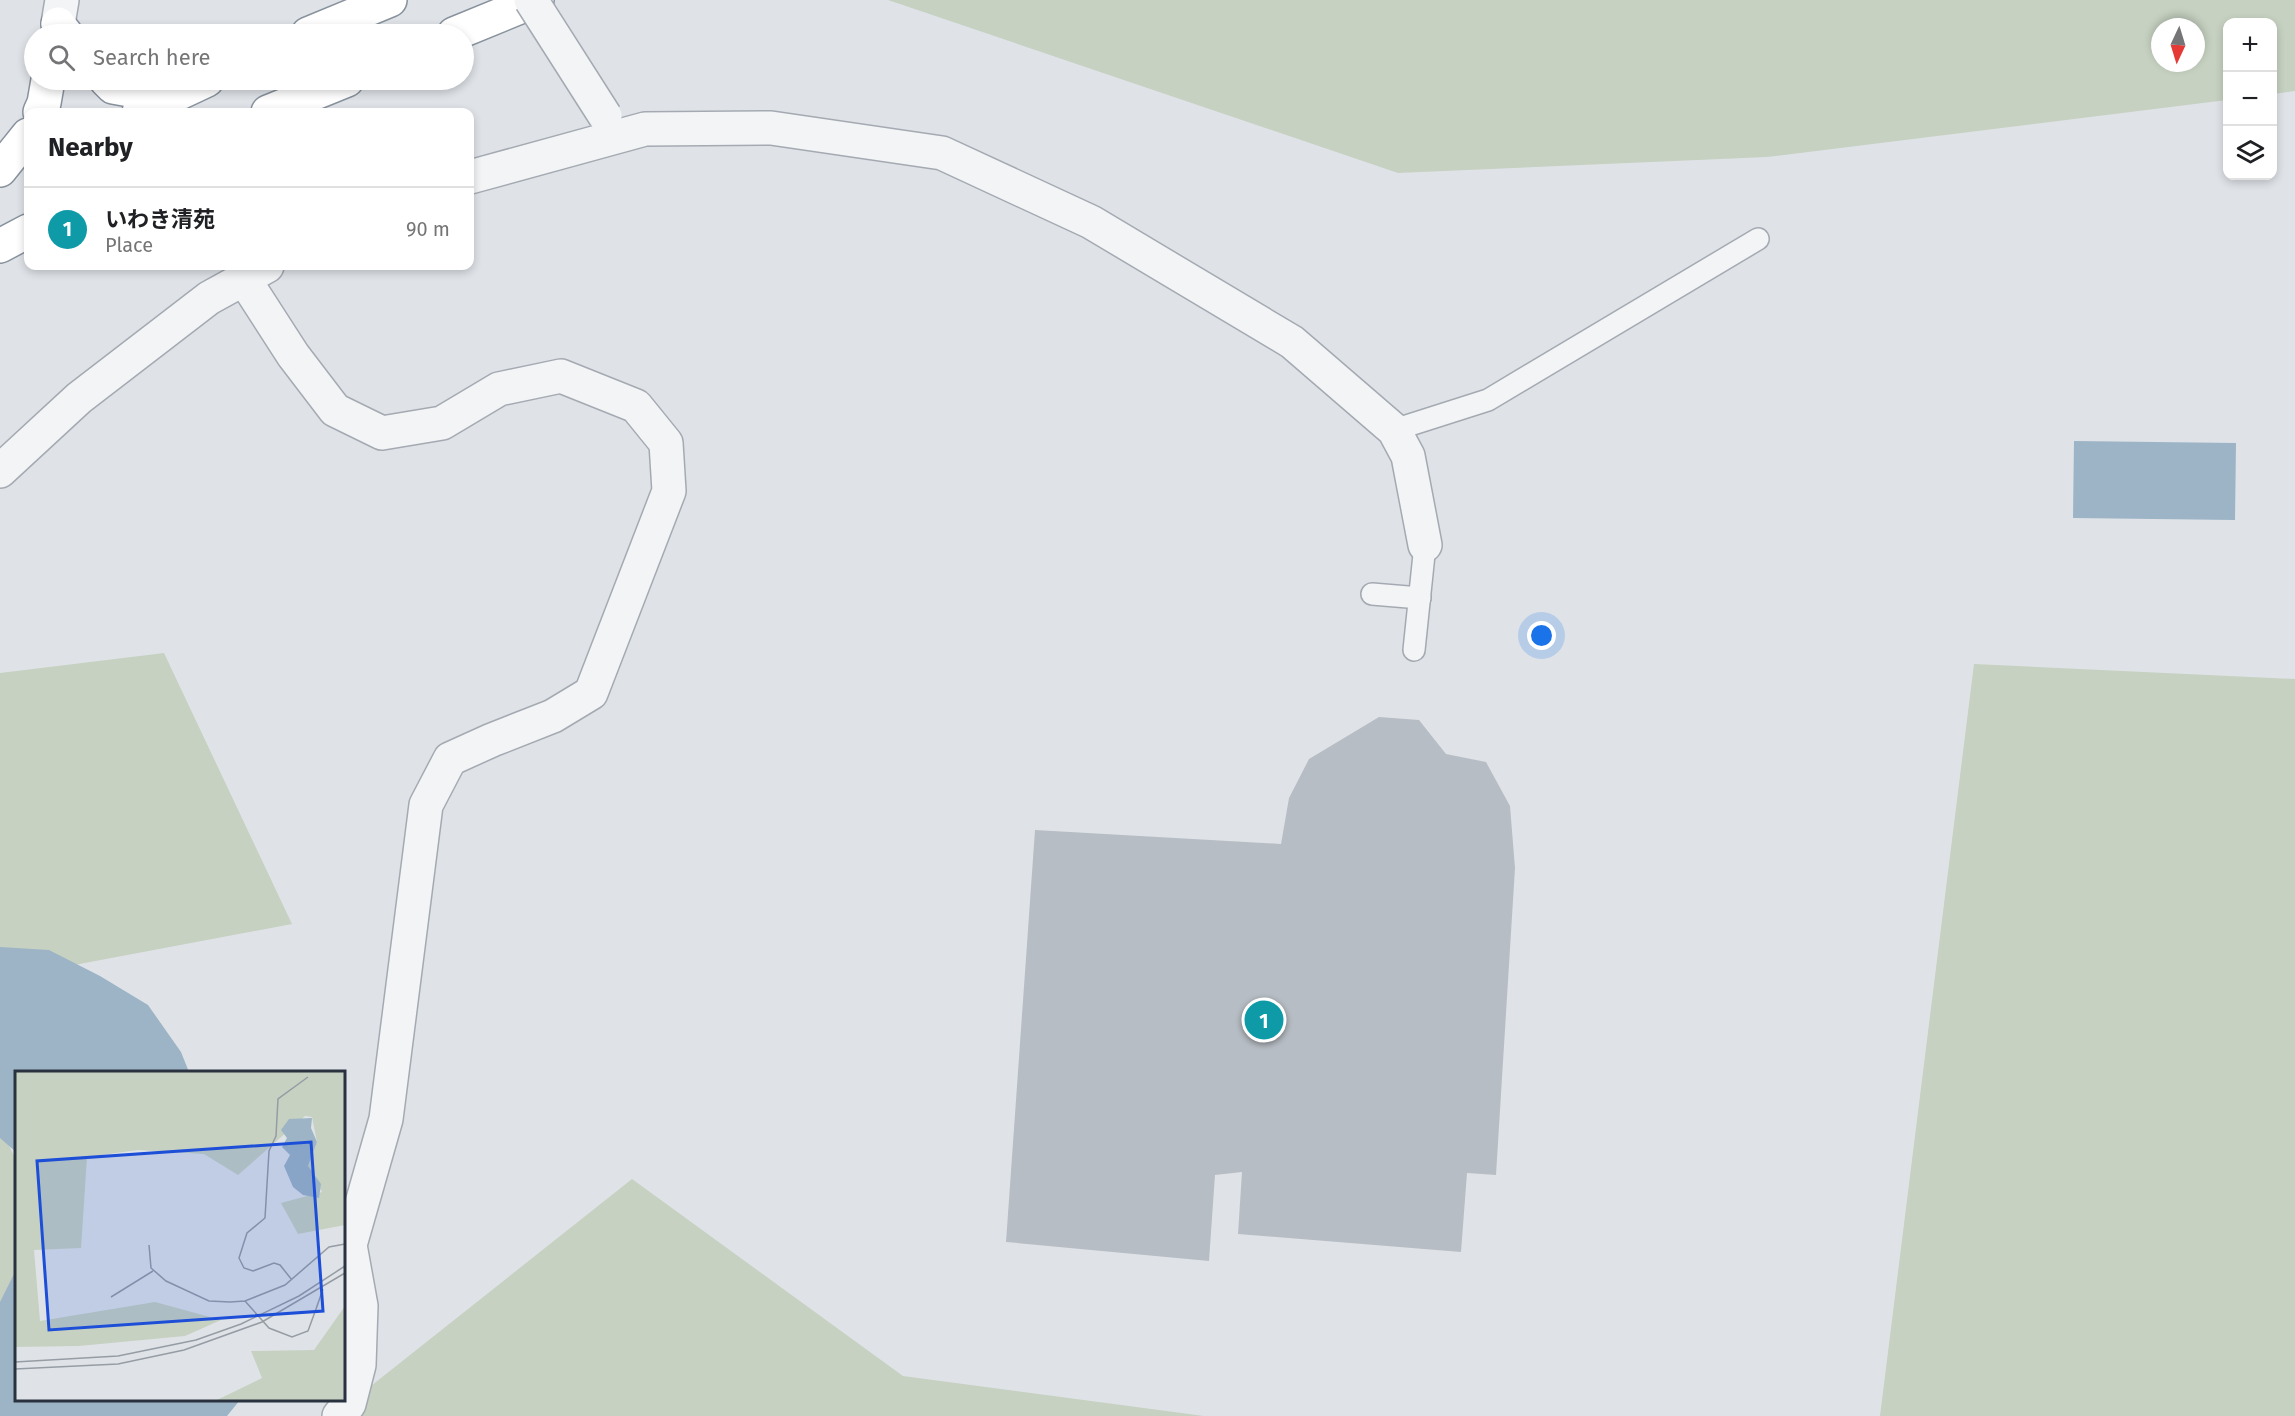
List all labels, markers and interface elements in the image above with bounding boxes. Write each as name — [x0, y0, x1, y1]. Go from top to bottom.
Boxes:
north arrow — [2151, 18, 2205, 72]
map controls — [2223, 18, 2277, 180]
button: + — [2223, 18, 2277, 72]
search box — [24, 24, 474, 90]
icon: search — [45, 41, 78, 74]
text: Search here — [93, 44, 211, 71]
button: − — [2223, 72, 2277, 126]
button: layers — [2223, 126, 2277, 180]
text: Nearby — [48, 132, 133, 163]
text: いわき清苑 — [105, 206, 215, 233]
text: 1 — [63, 217, 72, 241]
text: 90 m — [406, 217, 450, 241]
text: Place — [105, 233, 153, 257]
your location — [1527, 621, 1556, 650]
pin: 1 — [1244, 998, 1284, 1042]
inset map — [15, 1071, 345, 1401]

